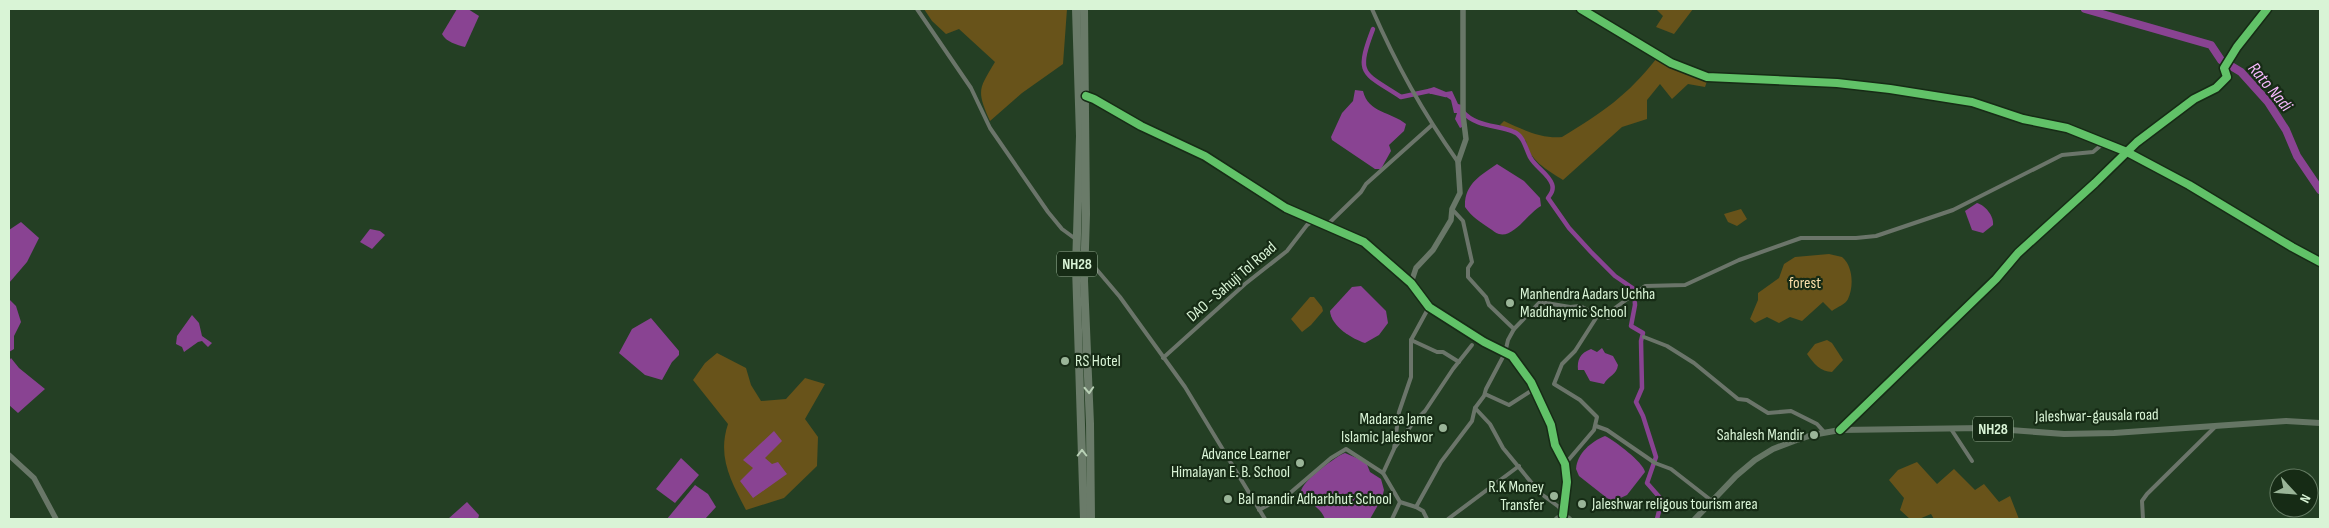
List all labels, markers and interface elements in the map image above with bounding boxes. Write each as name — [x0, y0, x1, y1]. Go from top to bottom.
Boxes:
water label: Rato Nadi — [2243, 58, 2297, 116]
street label: DAO - Sahuji Tol Road — [1183, 238, 1281, 326]
road number: NH28 — [1057, 252, 1097, 276]
park label: forest — [1789, 274, 1821, 293]
place label: Manhendra Aadars Uchha Maddhaymic School — [1520, 285, 1655, 322]
marker: Manhendra Aadars Uchha Maddhaymic School — [1504, 297, 1516, 309]
place label: RS Hotel — [1075, 352, 1121, 371]
marker: RS Hotel — [1059, 355, 1071, 367]
one-way arrow — [1083, 386, 1094, 394]
street label: Jaleshwar-gausala road — [2034, 405, 2159, 427]
place label: Madarsa Jame Islamic Jaleshwor — [1341, 410, 1433, 447]
road number: NH28 — [1973, 416, 2013, 442]
marker: Madarsa Jame Islamic Jaleshwor — [1437, 422, 1449, 434]
place label: Sahalesh Mandir — [1717, 426, 1804, 445]
marker: Sahalesh Mandir — [1808, 429, 1820, 441]
place label: Advance Learner Himalayan E. B. School — [1171, 445, 1290, 482]
one-way arrow — [1077, 449, 1087, 456]
marker: Advance Learner Himalayan E. B. School — [1294, 457, 1306, 469]
north arrow — [2269, 468, 2319, 518]
place label: R.K Money Transfer — [1488, 478, 1544, 515]
place label: Bal mandir Adharbhut School — [1238, 490, 1392, 509]
marker: R.K Money Transfer — [1548, 490, 1560, 502]
text: N — [2296, 491, 2315, 506]
marker: Bal mandir Adharbhut School — [1222, 493, 1234, 505]
place label: Jaleshwar religous tourism area — [1591, 495, 1758, 514]
marker: Jaleshwar religous tourism area — [1576, 498, 1588, 510]

